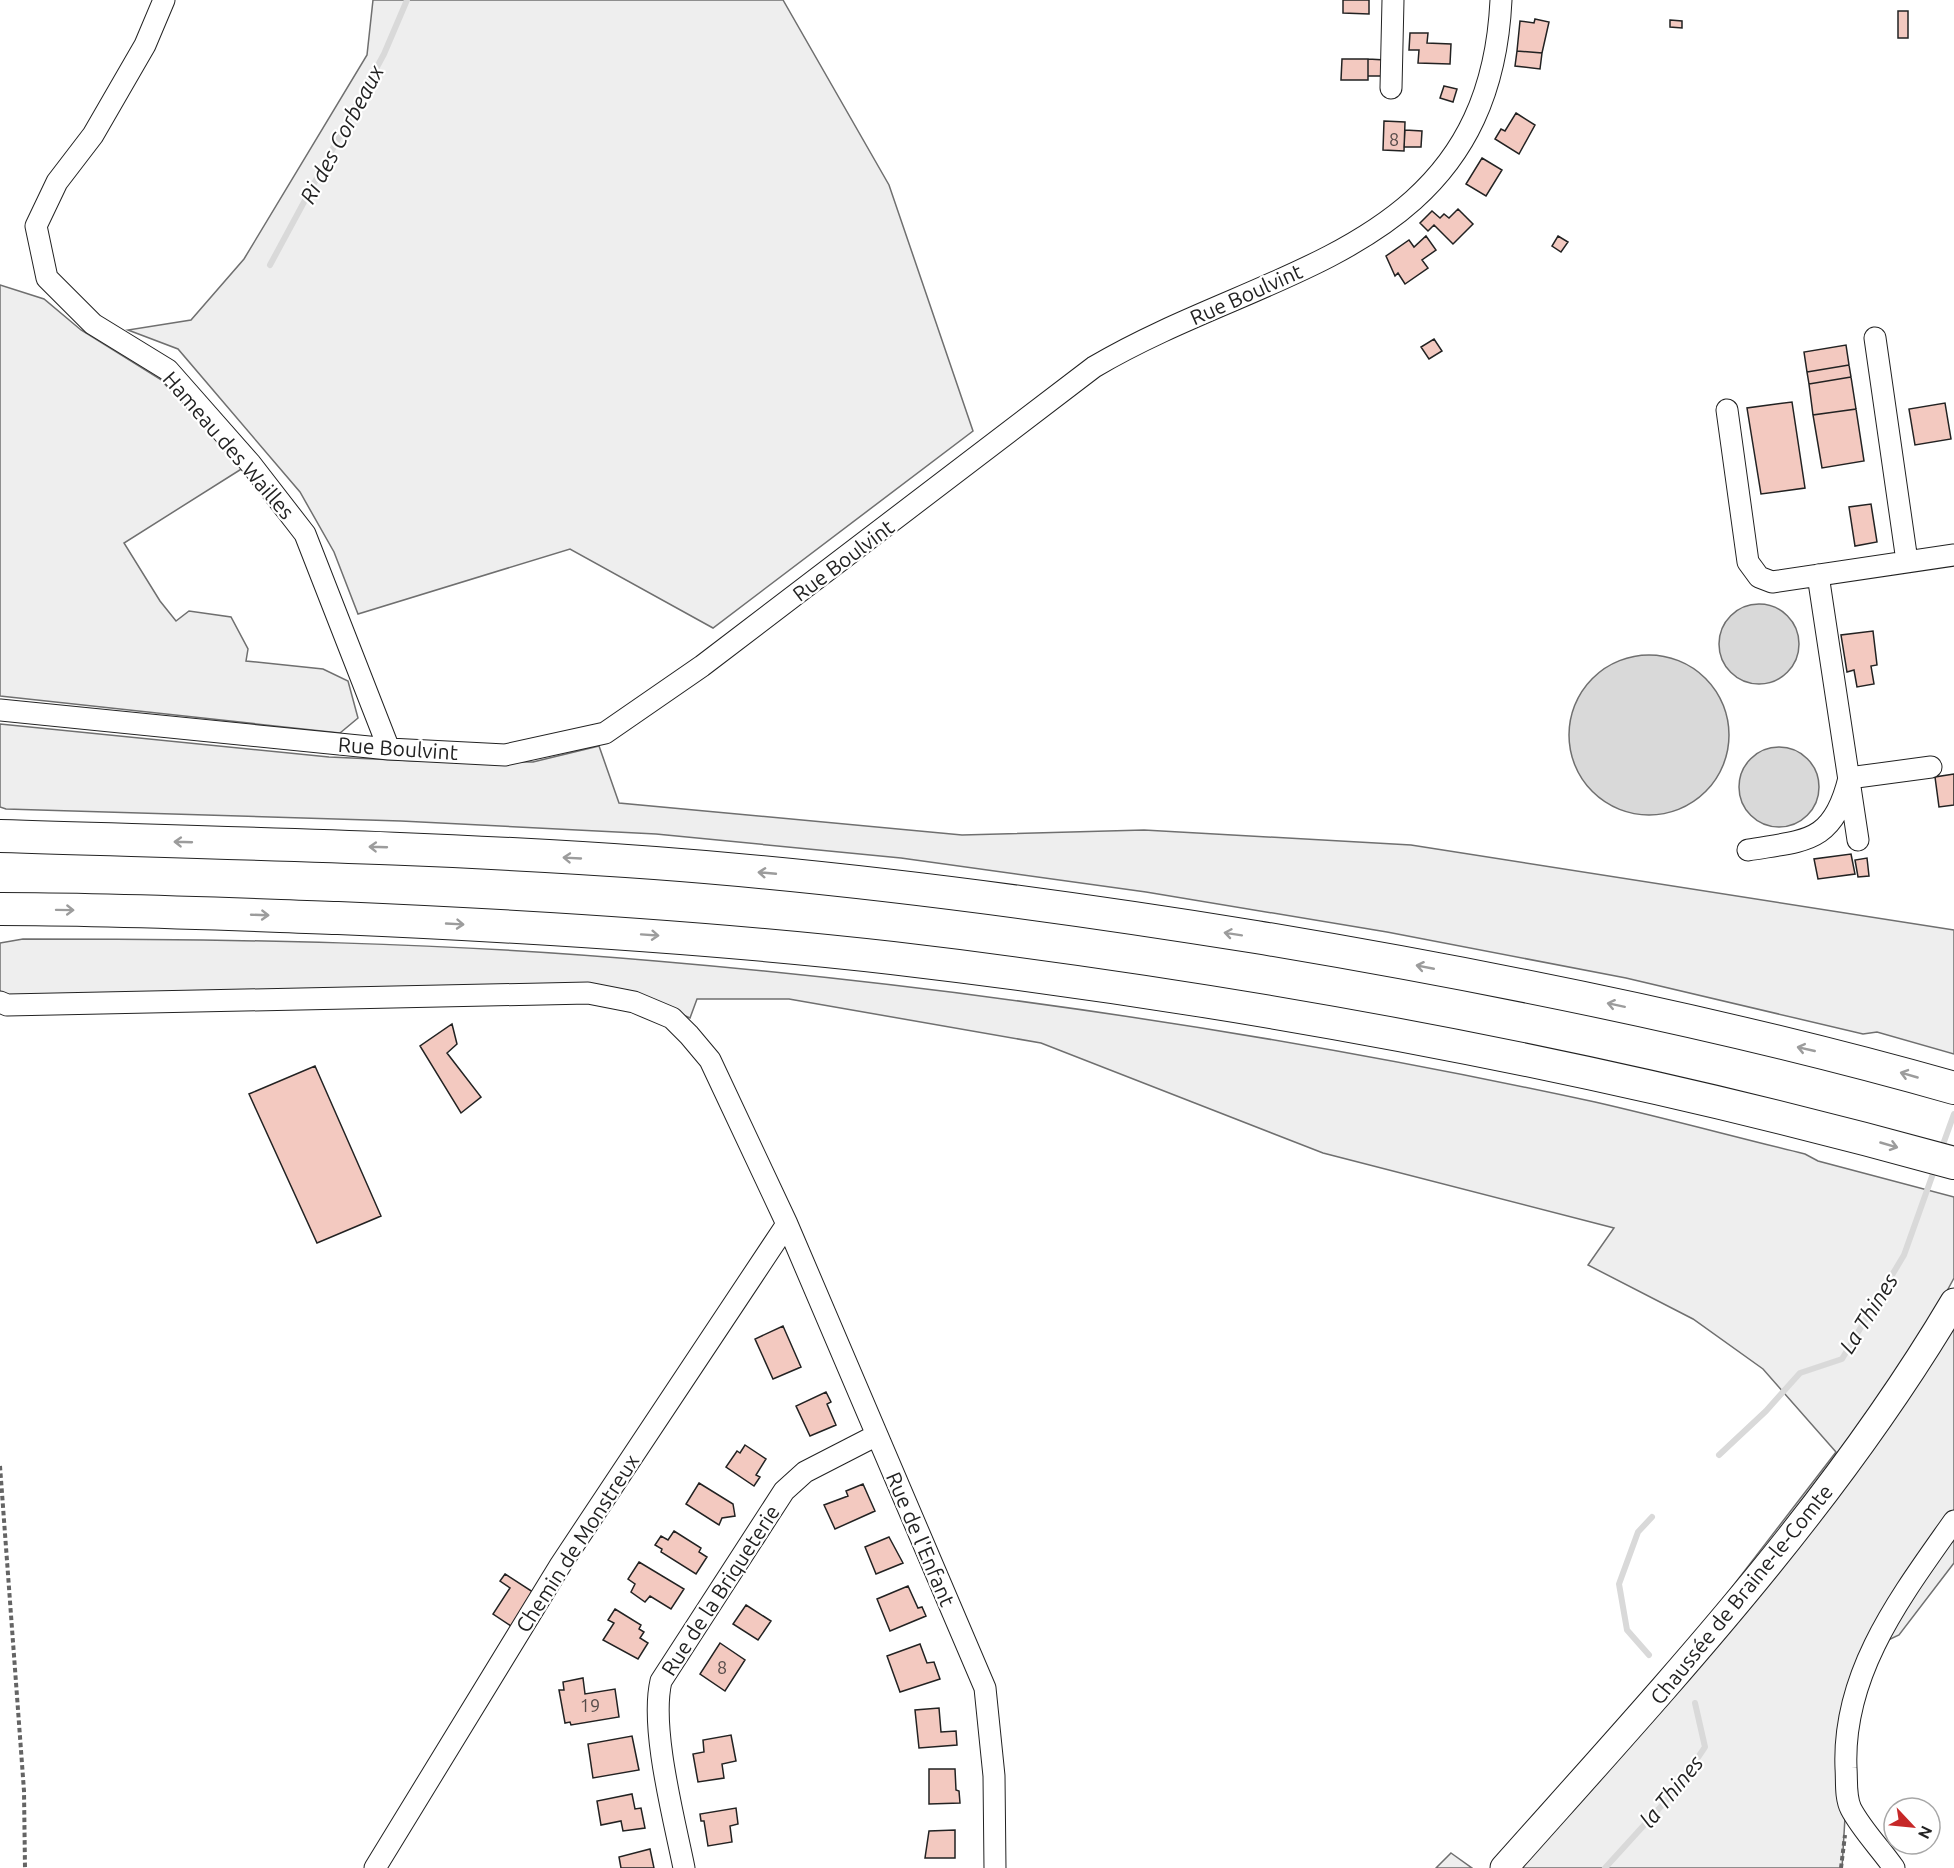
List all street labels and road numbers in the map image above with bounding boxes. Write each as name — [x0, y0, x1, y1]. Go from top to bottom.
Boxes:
street label: Rue Boulvint — [1186, 259, 1306, 329]
street label: Hameau des Wailles — [159, 367, 299, 523]
street label: Rue Boulvint — [788, 514, 898, 606]
street label: Rue Boulvint — [337, 732, 459, 764]
street label: Chemin de Monstreux — [511, 1449, 644, 1636]
street label: Rue de l'Enfant — [882, 1468, 960, 1610]
street label: Chaussée de Braine-le-Comte — [1645, 1479, 1837, 1709]
street label: Rue de la Briqueterie — [656, 1500, 784, 1680]

